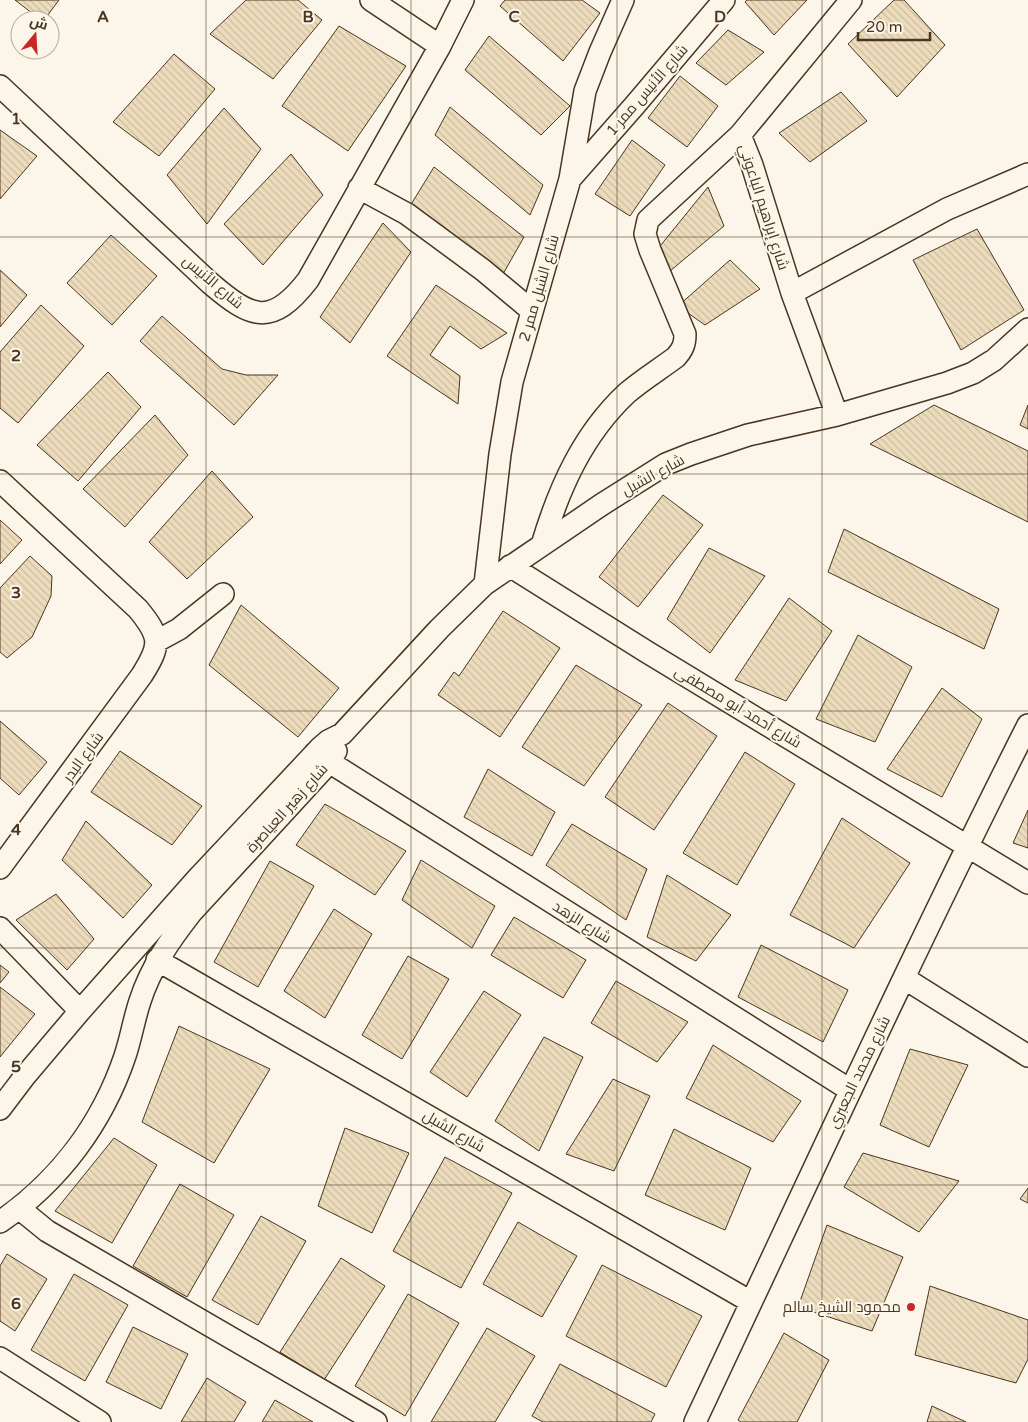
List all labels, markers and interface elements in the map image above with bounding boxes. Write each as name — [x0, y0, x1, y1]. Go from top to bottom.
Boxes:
text: A — [97, 7, 109, 27]
text: B — [302, 7, 314, 27]
text: C — [508, 7, 520, 27]
text: D — [714, 7, 726, 27]
north arrow — [10, 10, 60, 60]
scale bar — [858, 10, 930, 42]
text: ش — [28, 12, 50, 34]
text: 20 m — [866, 18, 903, 36]
street label: شارع الأنيس ممر 1 — [602, 41, 693, 141]
text: 1 — [11, 109, 21, 129]
street label: شارع إبراهيم الباعوني — [732, 142, 793, 273]
street label: شارع الشبل ممر 2 — [515, 232, 565, 344]
street label: شارع الأنيس — [178, 251, 247, 314]
text: 2 — [11, 346, 21, 366]
street label: شارع الشبل — [618, 450, 688, 501]
text: 3 — [11, 583, 21, 603]
street label: شارع أحمد أبو مصطفى — [670, 661, 805, 754]
street label: شارع البدر — [58, 728, 109, 788]
street label: شارع زهير العياصرة — [242, 760, 333, 857]
text: 4 — [11, 820, 21, 840]
street label: شارع الزهد — [548, 897, 615, 949]
street label: شارع محمد الجعبري — [824, 1013, 897, 1132]
text: 5 — [11, 1057, 21, 1077]
street label: شارع الشبل — [419, 1106, 488, 1158]
text: 6 — [11, 1294, 21, 1314]
place label: محمود الشيخ سالم — [783, 1298, 901, 1318]
marker: محمود الشيخ سالم — [905, 1301, 917, 1313]

